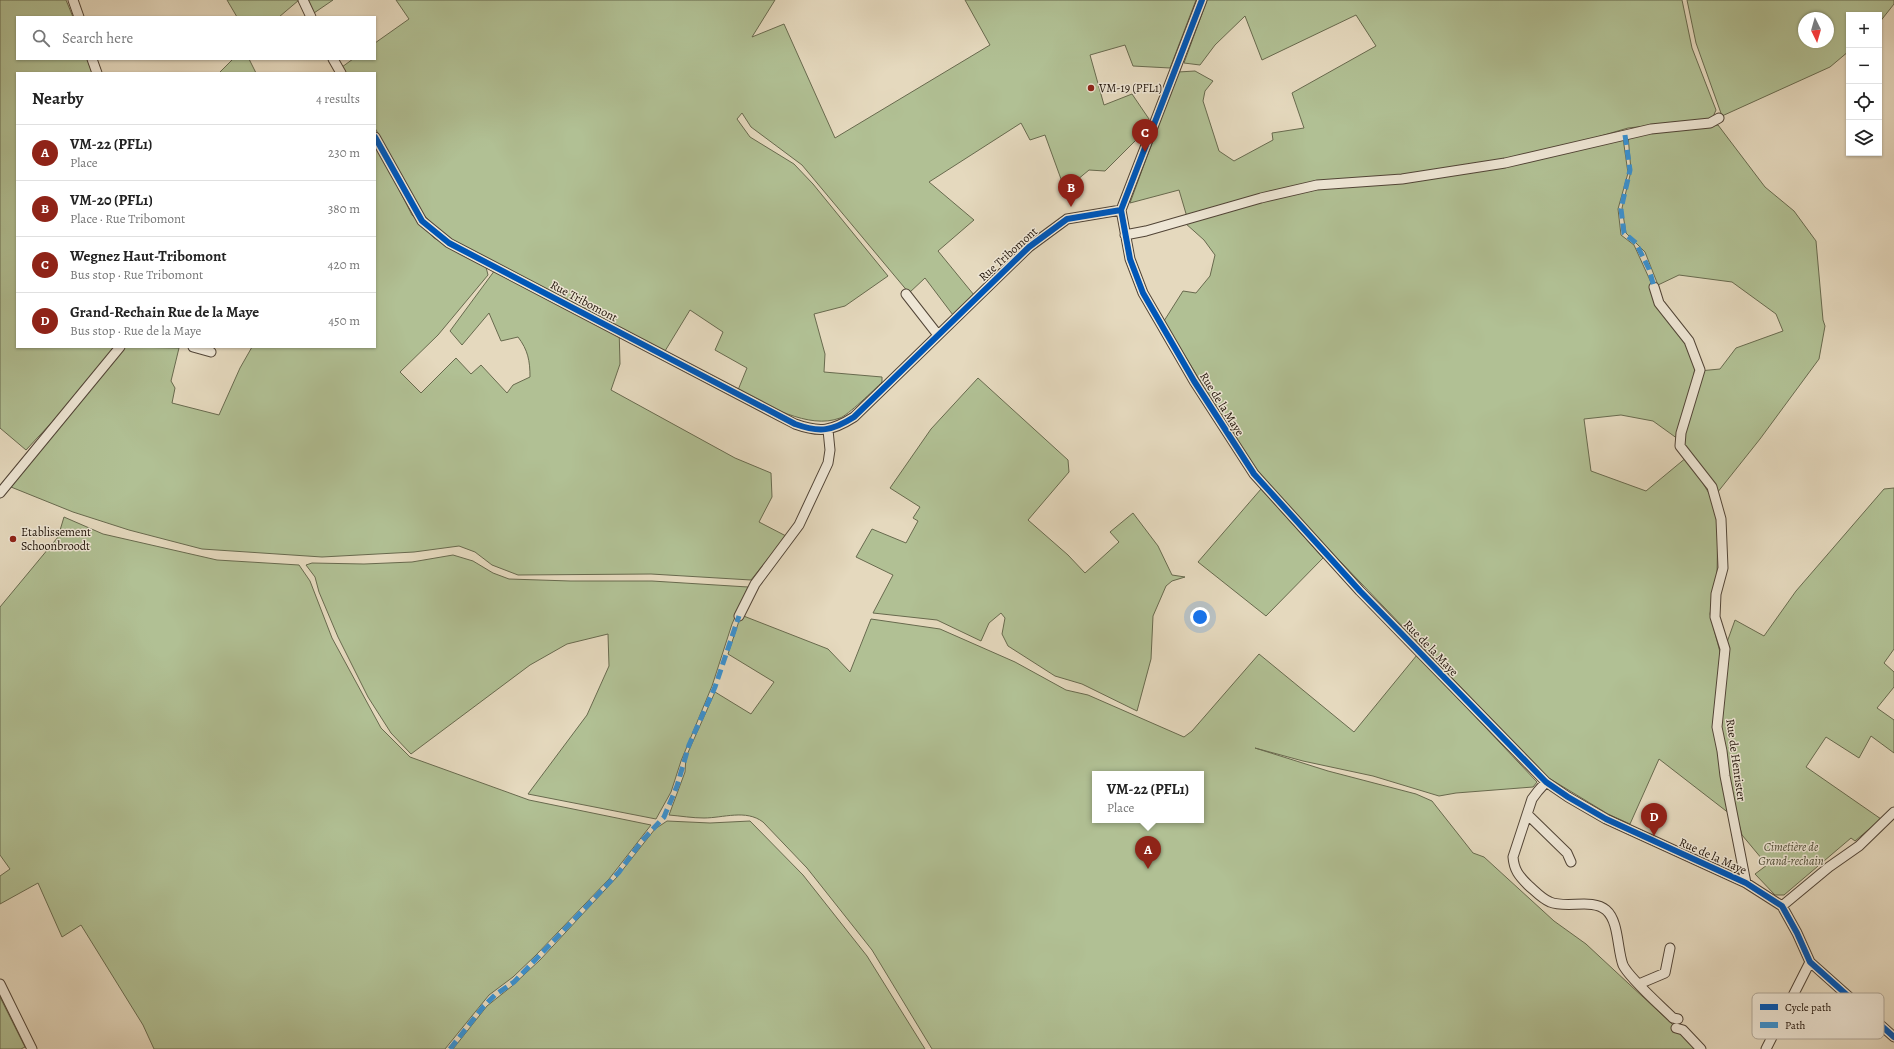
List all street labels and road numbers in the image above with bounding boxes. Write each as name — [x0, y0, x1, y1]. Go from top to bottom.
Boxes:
street label: Rue Tribomont — [975, 223, 1041, 285]
street label: Rue Tribomont — [548, 277, 620, 325]
street label: Rue de la Maye — [1196, 369, 1248, 439]
street label: Rue de la Maye — [1400, 616, 1462, 680]
street label: Rue de Henrister — [1722, 718, 1750, 803]
street label: Rue de la Maye — [1677, 834, 1749, 878]

